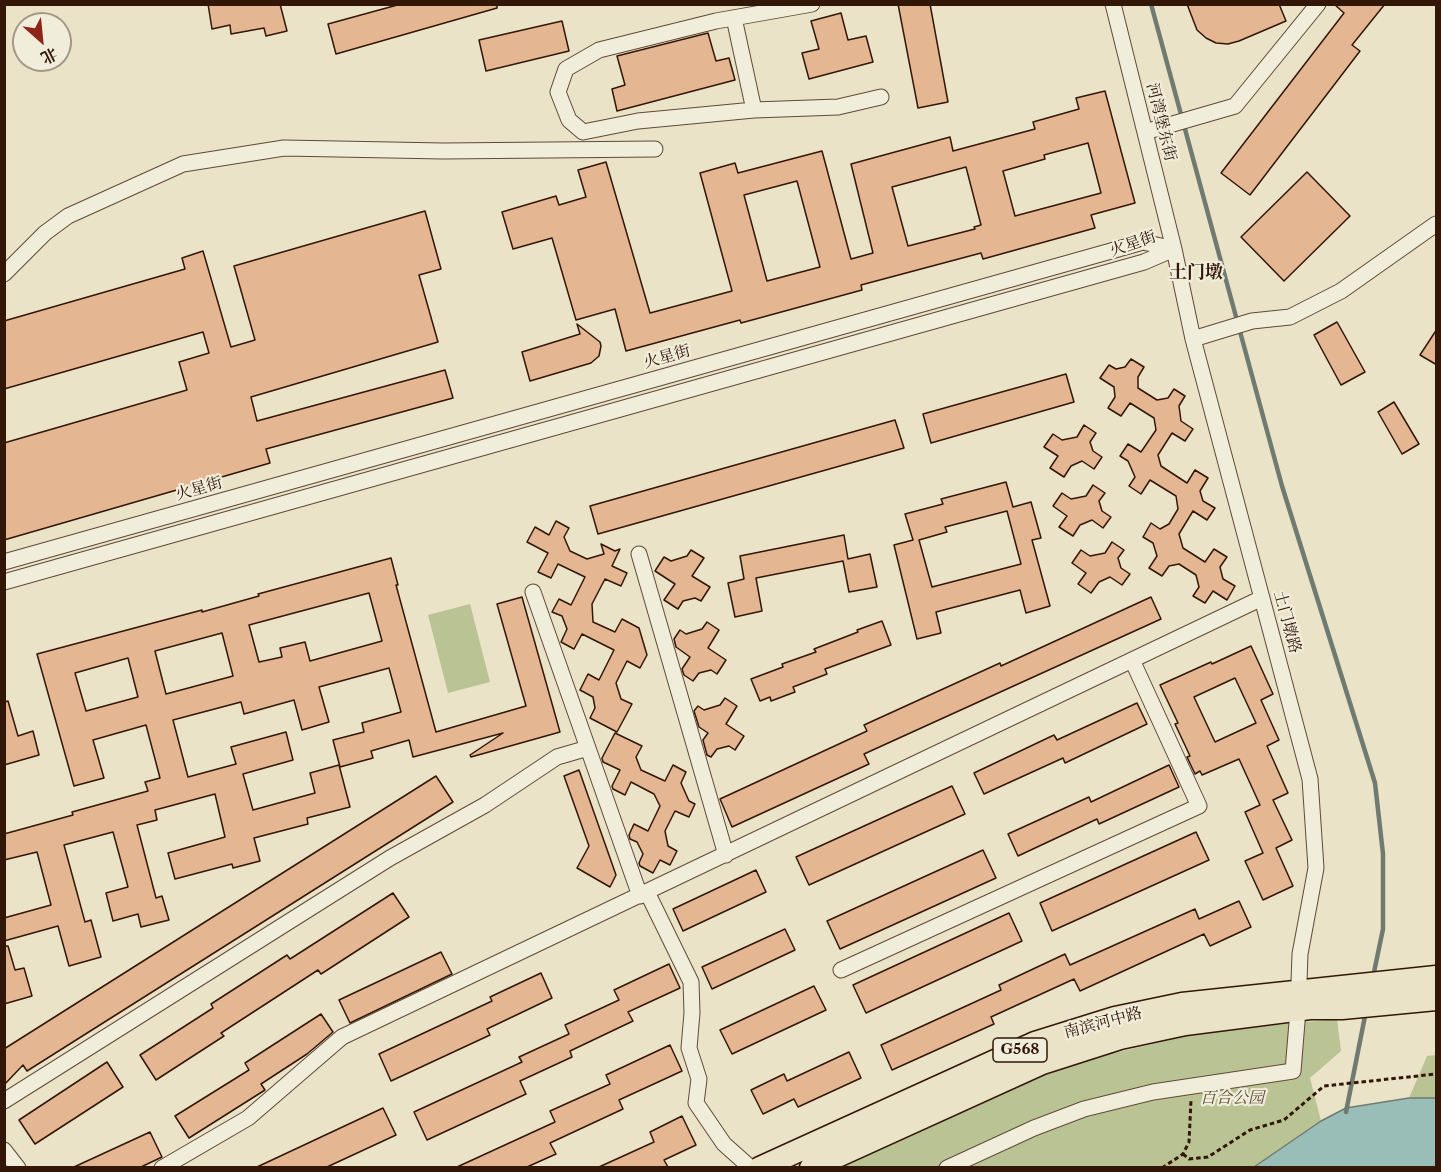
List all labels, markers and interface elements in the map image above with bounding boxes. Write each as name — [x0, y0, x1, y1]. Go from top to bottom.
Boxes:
north arrow — [12, 12, 72, 72]
text: 北 — [38, 44, 61, 69]
street label: 河湾堡东街 — [1142, 81, 1180, 163]
street label: 火星街 — [1107, 227, 1159, 261]
district label: 土门墩 — [1169, 262, 1223, 284]
street label: 火星街 — [641, 341, 693, 373]
street label: 火星街 — [173, 473, 225, 505]
street label: 土门墩路 — [1269, 589, 1305, 655]
street label: 南滨河中路 — [1062, 1003, 1144, 1043]
road number: G568 — [993, 1038, 1047, 1062]
park label: 百合公园 — [1200, 1088, 1264, 1108]

